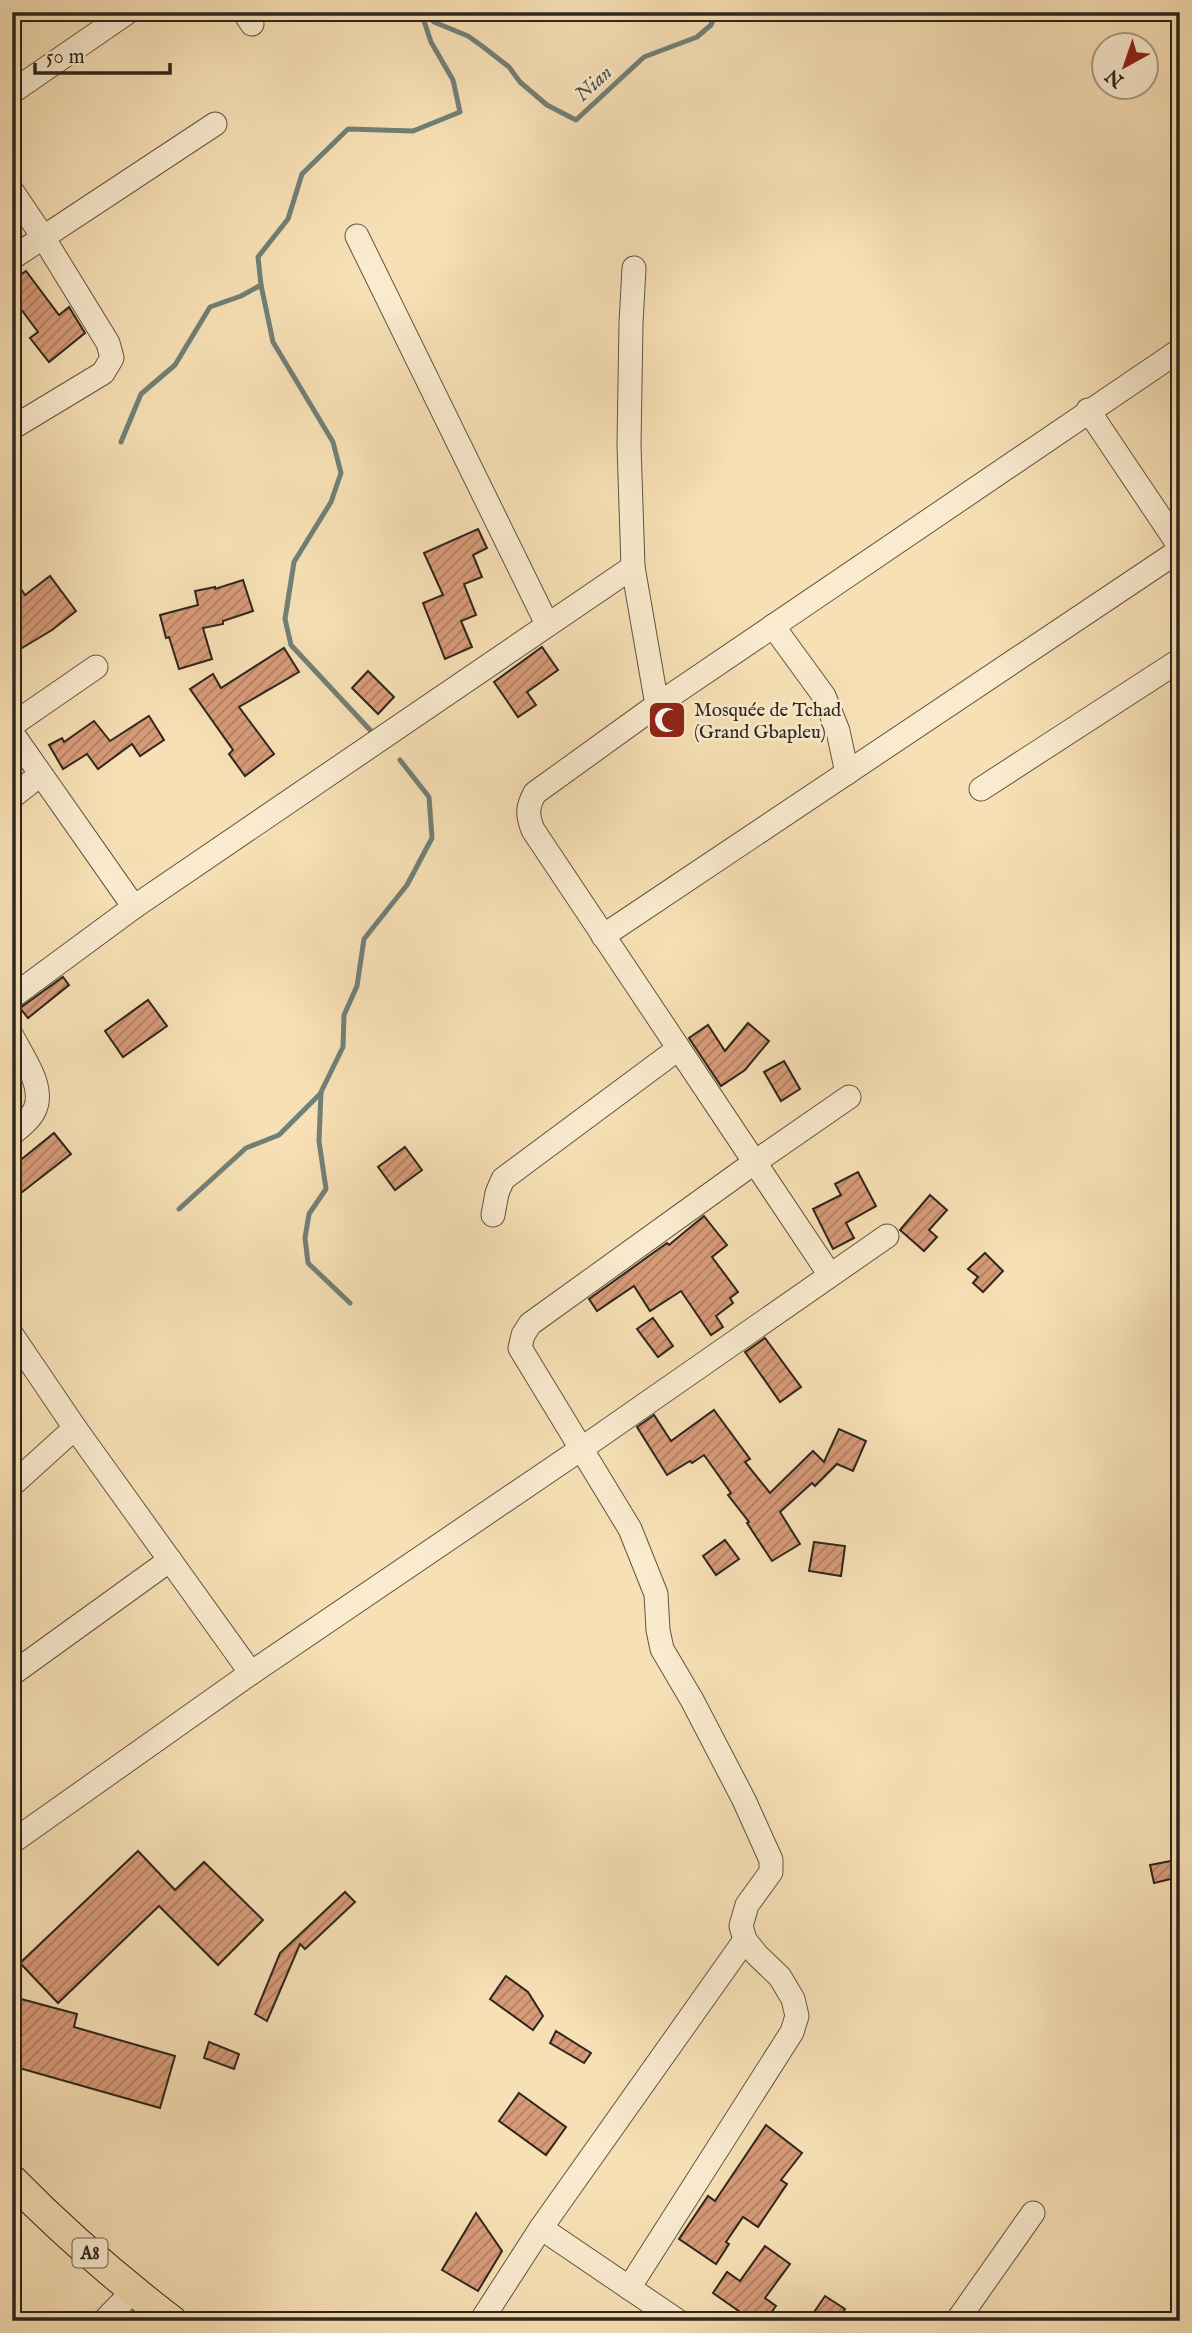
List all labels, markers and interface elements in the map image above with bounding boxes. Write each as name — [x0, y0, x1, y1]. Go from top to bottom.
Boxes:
scale bar — [35, 32, 170, 76]
north arrow — [1090, 32, 1160, 102]
text: 50 m — [46, 44, 85, 71]
water label: Nian — [569, 60, 619, 108]
text: N — [1101, 63, 1130, 93]
mosque icon: Mosquée de Tchad (Grand Gbapleu) — [646, 699, 688, 741]
place label: Mosquée de Tchad (Grand Gbapleu) — [694, 699, 842, 745]
road number: A8 — [72, 2238, 108, 2267]

